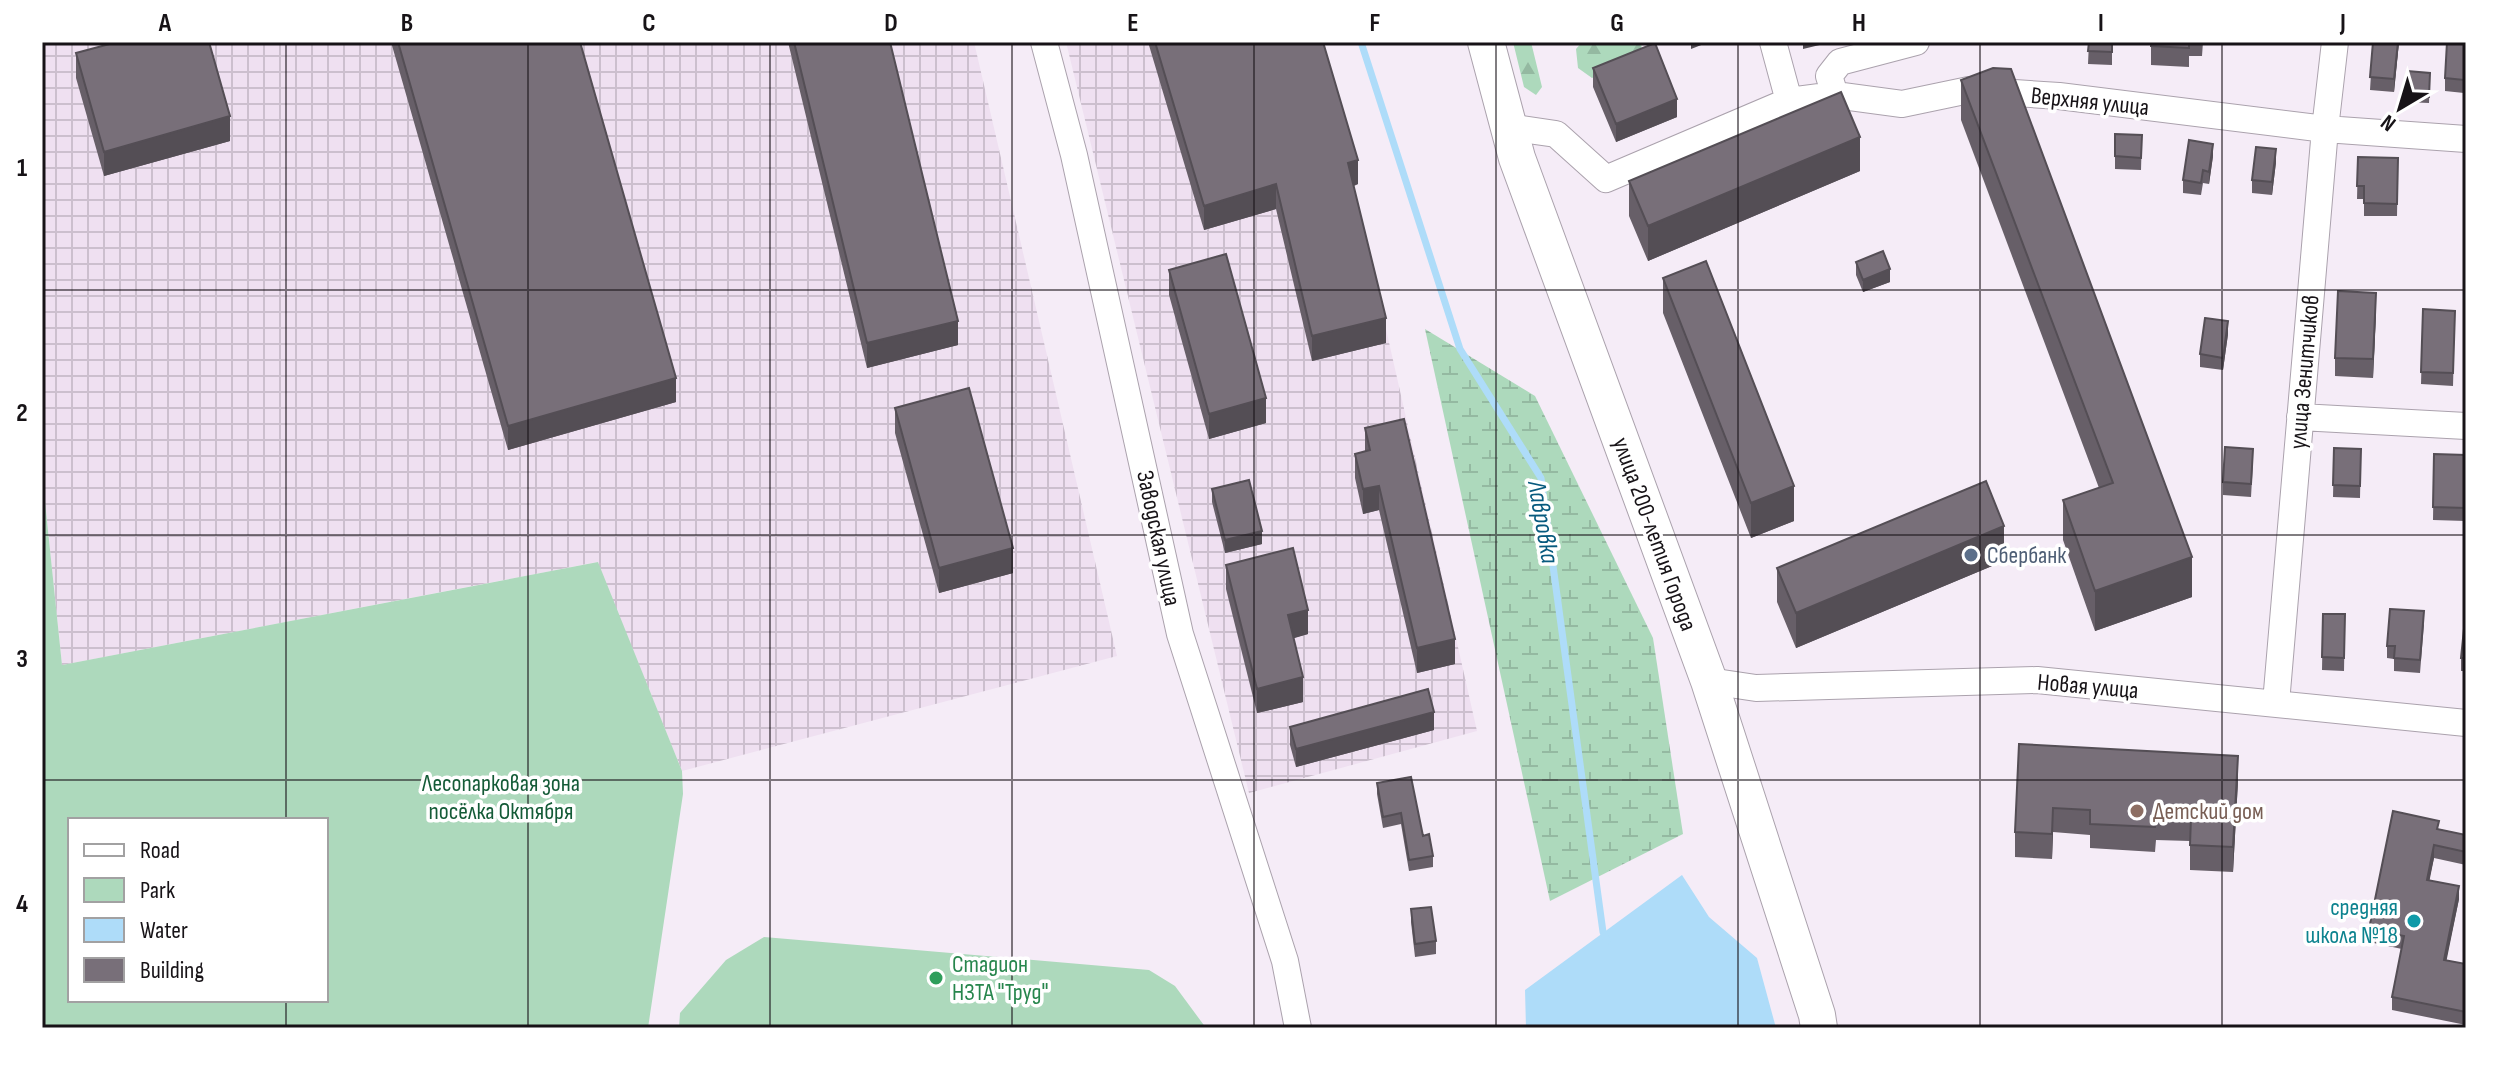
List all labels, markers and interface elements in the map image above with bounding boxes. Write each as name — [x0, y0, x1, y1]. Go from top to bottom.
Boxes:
text: A — [158, 8, 172, 39]
text: B — [401, 8, 413, 39]
text: C — [642, 8, 656, 39]
text: D — [884, 8, 898, 39]
text: E — [1127, 8, 1139, 39]
text: F — [1370, 8, 1381, 39]
text: G — [1610, 8, 1624, 39]
text: H — [1852, 8, 1866, 39]
text: I — [2098, 8, 2104, 39]
text: J — [2339, 8, 2346, 39]
north arrow — [2360, 68, 2440, 148]
street label: Верхняя улица — [2029, 81, 2150, 122]
text: N — [2376, 108, 2402, 137]
text: 1 — [17, 153, 27, 184]
street label: улица Зенитчиков — [2283, 294, 2326, 450]
text: 2 — [16, 398, 28, 429]
street label: улица 200-летия Города — [1606, 433, 1703, 635]
street label: Заводская улица — [1130, 468, 1187, 608]
water label: Лавровка — [1520, 477, 1565, 567]
place label: Сбербанк — [1987, 541, 2067, 570]
marker: Сбербанк — [1962, 546, 1980, 564]
text: 3 — [16, 644, 28, 675]
street label: Новая улица — [2036, 668, 2140, 705]
park label: Лесопарковая зона посёлка Октября — [421, 769, 580, 826]
place label: Детский дом — [2153, 797, 2264, 826]
marker: Детский дом — [2128, 802, 2146, 820]
legend — [68, 818, 328, 1002]
text: Road — [140, 836, 180, 865]
text: Park — [140, 876, 175, 905]
text: 4 — [16, 889, 28, 920]
place label: средняя школа №18 — [2305, 893, 2398, 950]
marker: средняя школа №18 — [2405, 912, 2423, 930]
text: Water — [140, 916, 188, 945]
place label: Стадион НЗТА "Труд" — [952, 950, 1048, 1007]
text: Building — [140, 956, 204, 985]
marker: Стадион НЗТА "Труд" — [927, 969, 945, 987]

